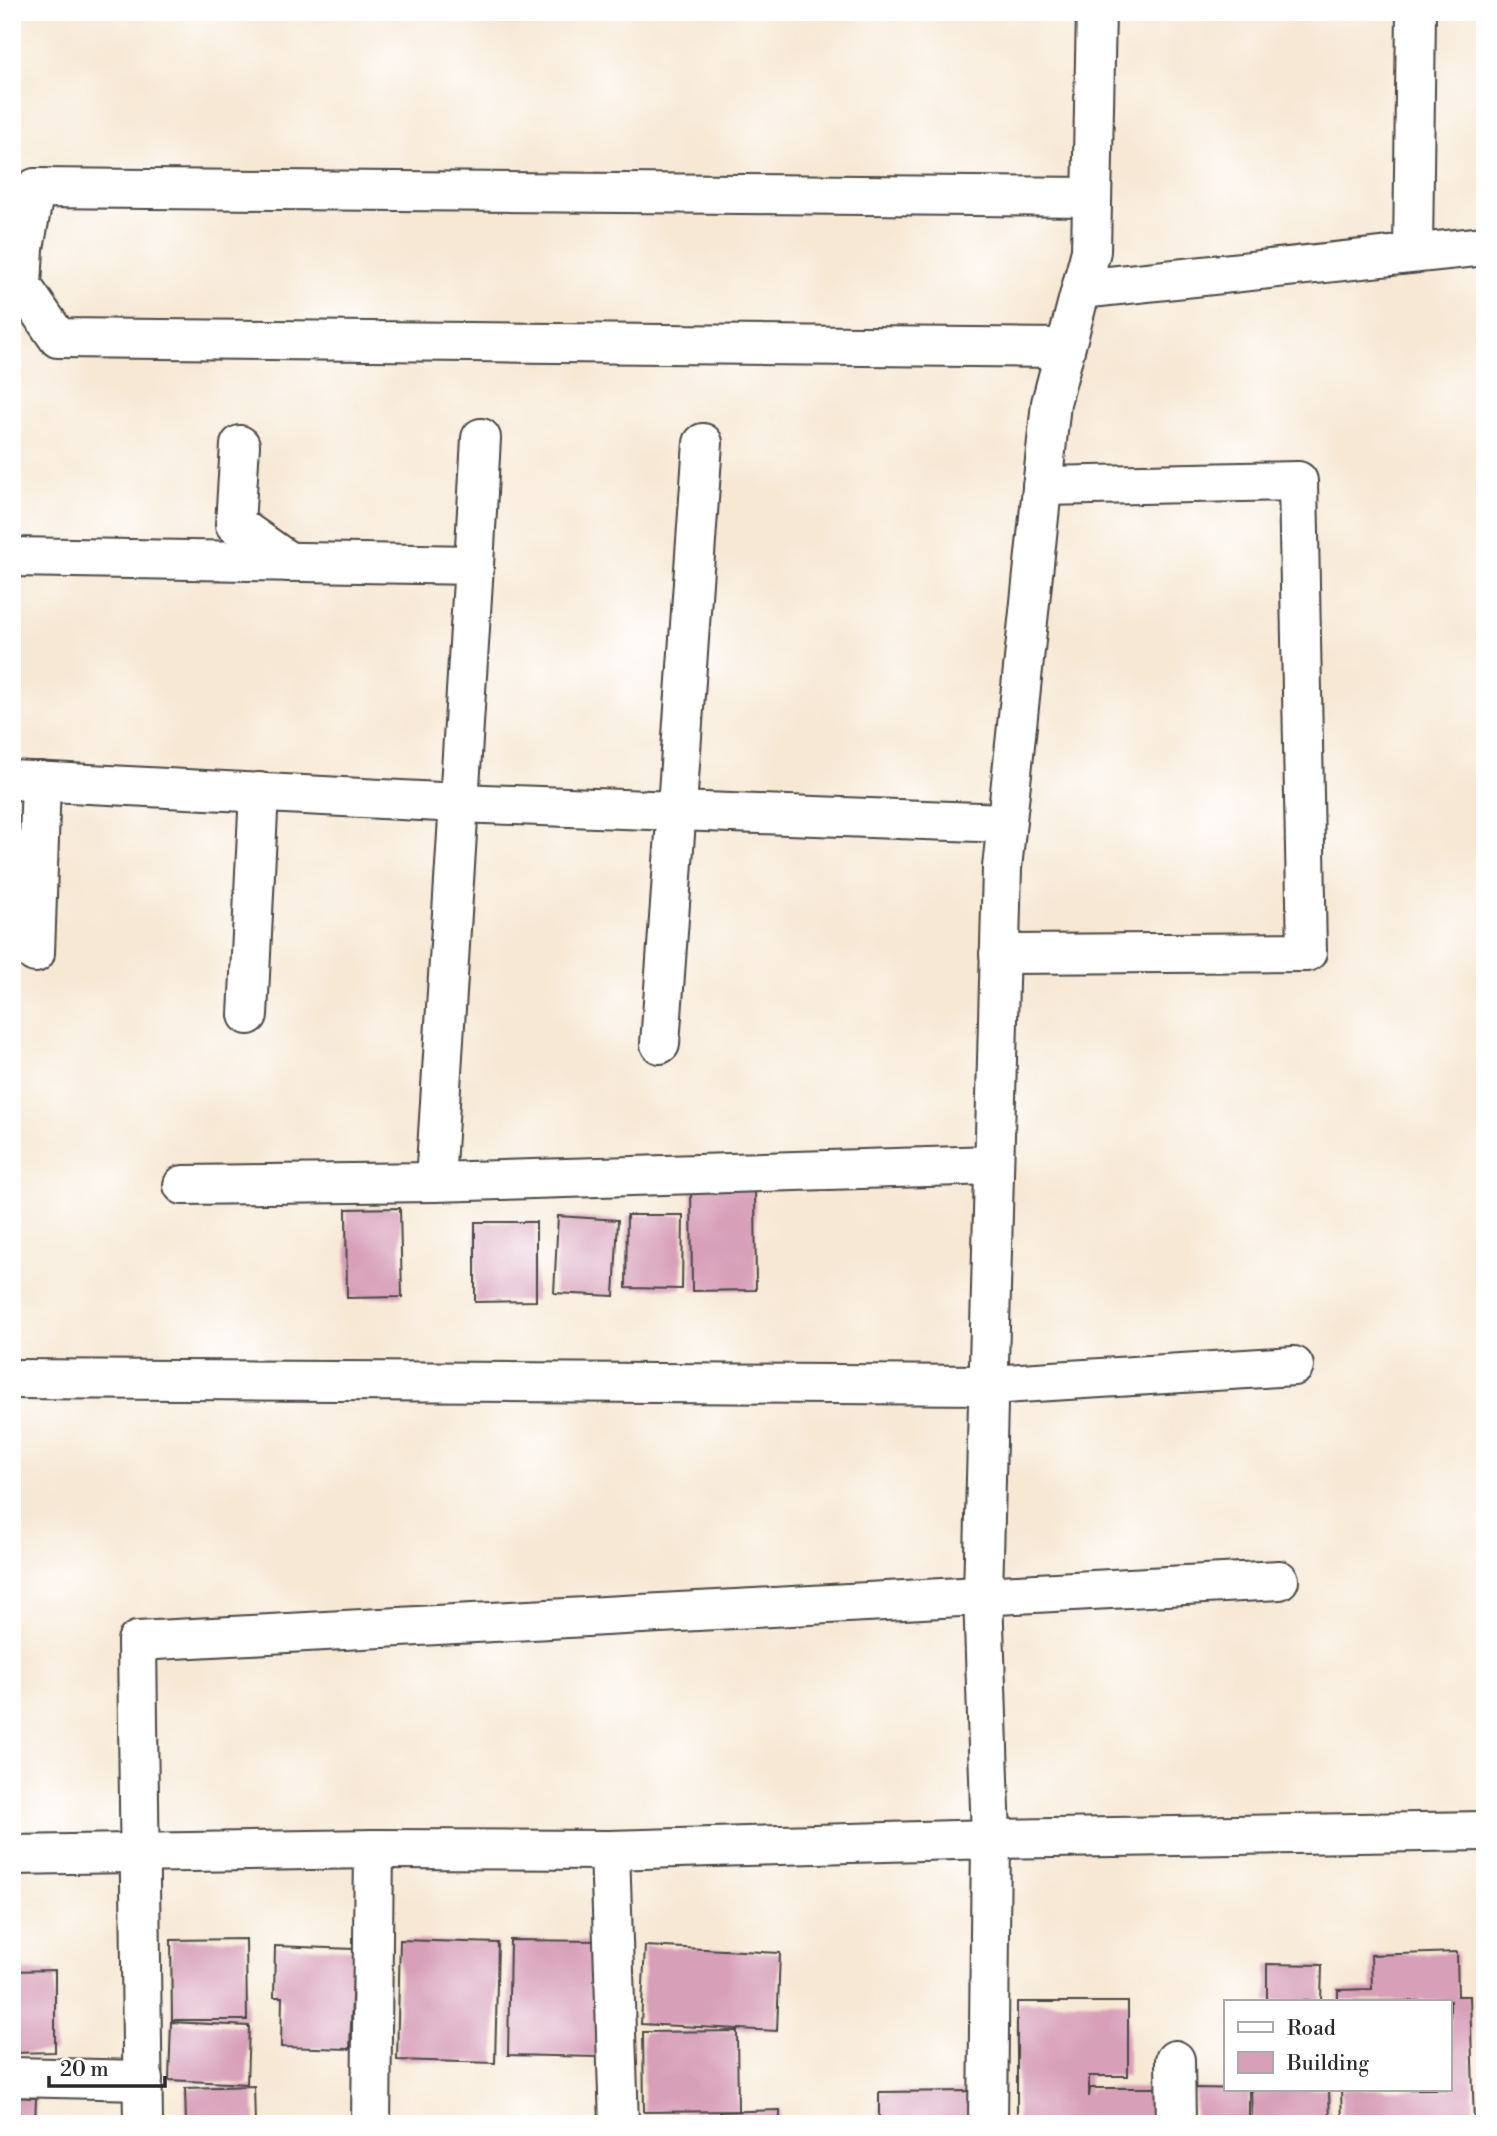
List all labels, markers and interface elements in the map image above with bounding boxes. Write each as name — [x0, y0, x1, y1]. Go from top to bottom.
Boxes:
legend — [1224, 2000, 1452, 2090]
text: Road — [1287, 2016, 1336, 2042]
scale bar — [49, 2045, 164, 2089]
text: Building — [1286, 2051, 1369, 2077]
text: 20 m — [60, 2057, 109, 2083]

